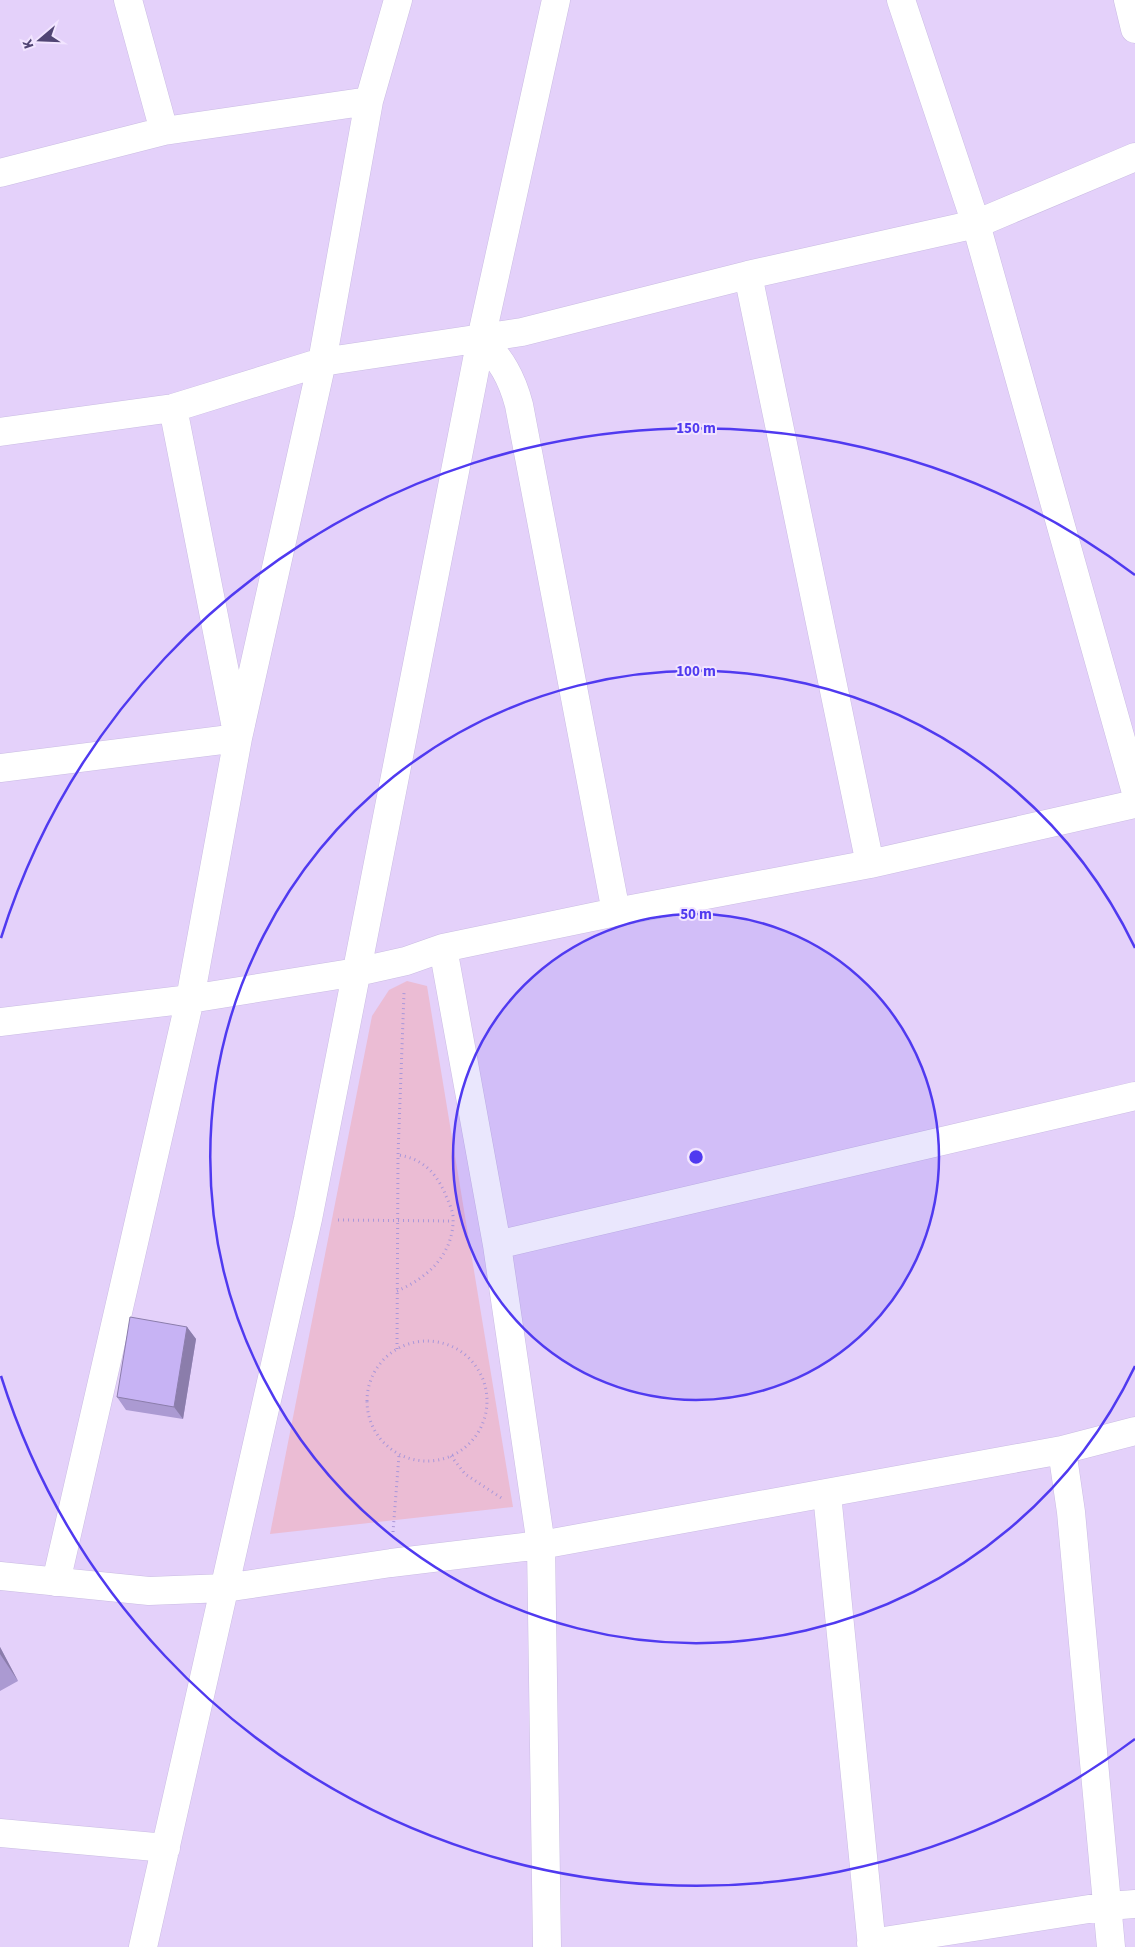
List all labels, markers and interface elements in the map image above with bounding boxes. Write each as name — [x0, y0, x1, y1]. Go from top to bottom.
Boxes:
north arrow — [15, 15, 65, 65]
text: K — [18, 36, 40, 51]
text: 150 m — [676, 418, 716, 439]
text: 100 m — [676, 661, 716, 682]
text: 50 m — [680, 904, 712, 925]
centre of rings — [687, 1148, 705, 1166]

